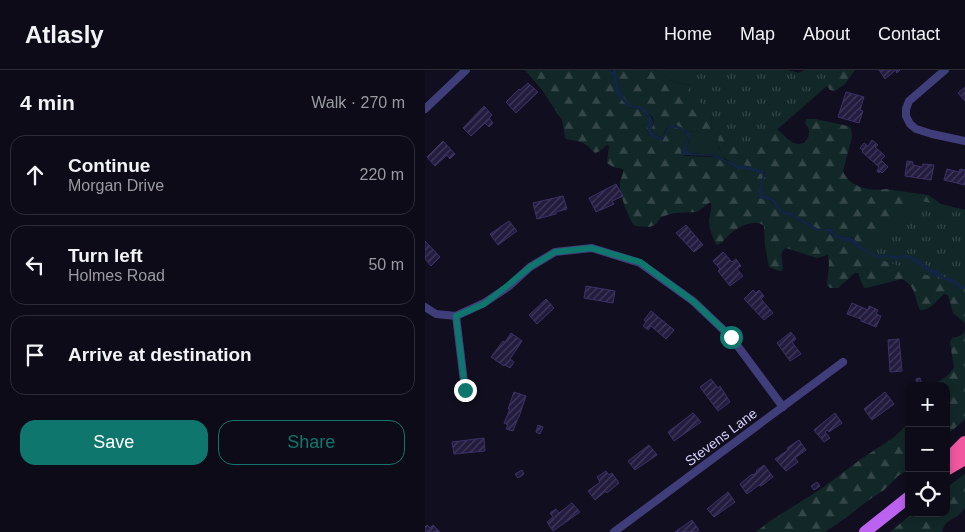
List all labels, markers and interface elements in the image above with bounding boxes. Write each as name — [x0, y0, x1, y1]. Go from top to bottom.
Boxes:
text: Atlasly — [25, 21, 104, 48]
text: Home — [664, 24, 712, 44]
text: Map — [740, 24, 775, 44]
text: About — [803, 24, 850, 44]
text: Contact — [878, 24, 940, 44]
text: 4 min — [20, 91, 75, 114]
text: Walk · 270 m — [311, 94, 405, 111]
text: Continue — [68, 155, 150, 176]
icon: ahead — [21, 161, 49, 189]
text: 220 m — [360, 166, 404, 183]
text: Morgan Drive — [68, 177, 164, 194]
text: Turn left — [68, 245, 143, 266]
icon: left — [21, 251, 49, 279]
text: 50 m — [368, 256, 404, 273]
text: Holmes Road — [68, 267, 165, 284]
route start — [720, 326, 743, 349]
icon: arrive — [21, 341, 49, 369]
text: Arrive at destination — [68, 344, 252, 365]
route end — [454, 379, 477, 402]
map controls — [905, 382, 950, 517]
button: + — [905, 382, 950, 427]
street label: Stevens Lane — [682, 405, 760, 469]
button: Save — [20, 420, 208, 465]
button: Share — [218, 420, 405, 465]
button: − — [905, 427, 950, 472]
button: locate — [905, 472, 950, 517]

